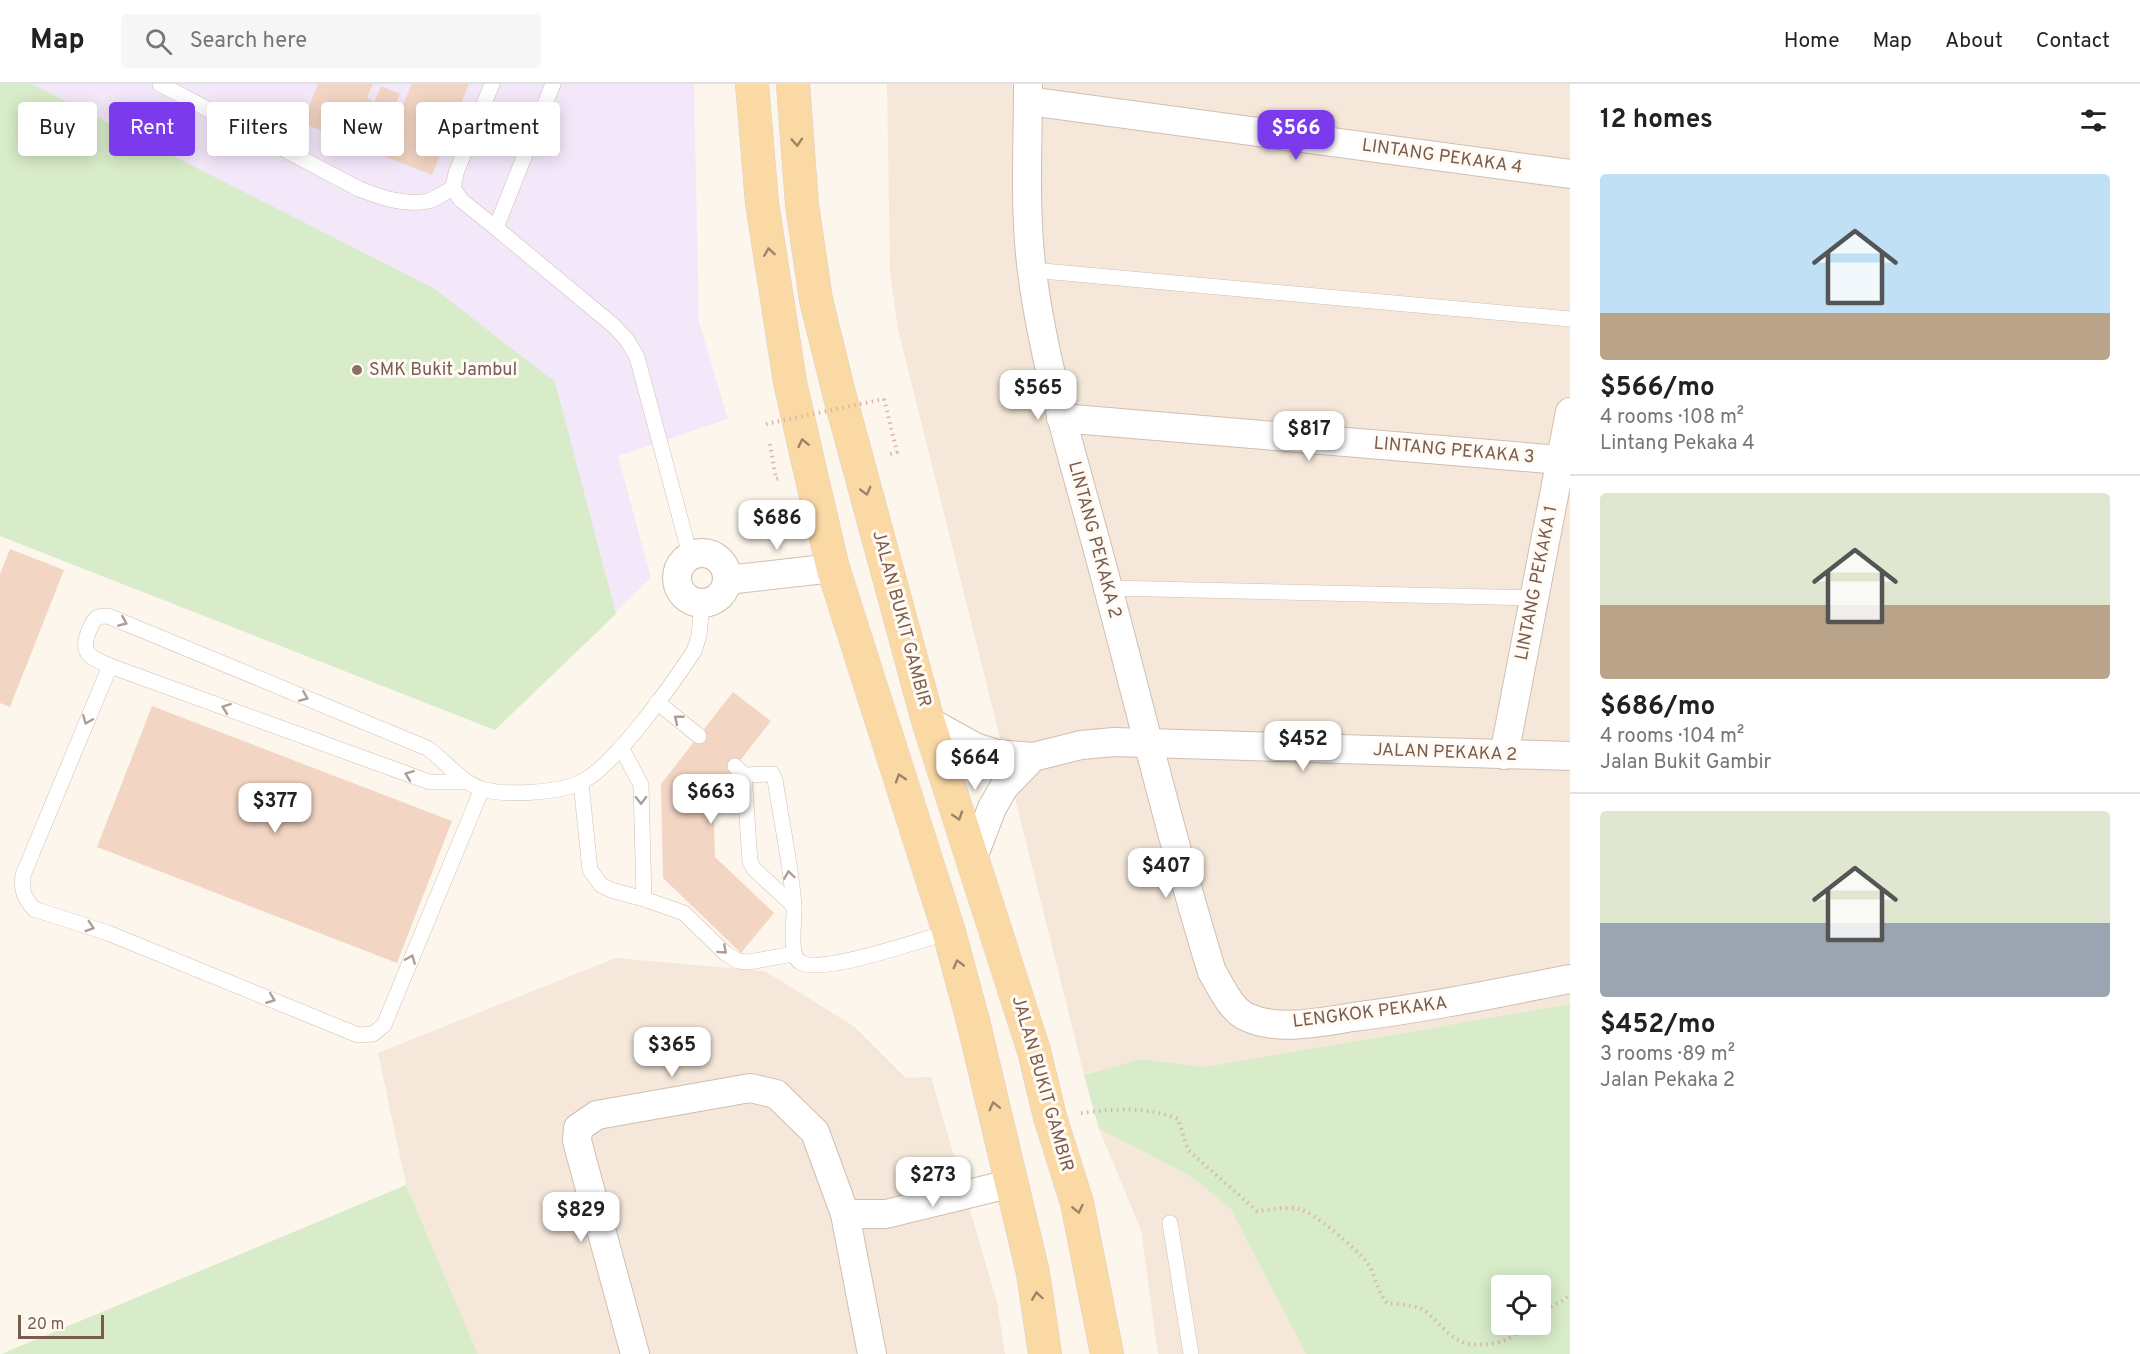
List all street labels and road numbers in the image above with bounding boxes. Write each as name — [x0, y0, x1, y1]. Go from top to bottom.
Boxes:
street label: LINTANG PEKAKA 4 — [1360, 134, 1524, 180]
street label: LINTANG PEKAKA 3 — [1373, 433, 1535, 469]
street label: LINTANG PEKAKA 2 — [1062, 459, 1126, 621]
street label: LINTANG PEKAKA 1 — [1511, 504, 1563, 662]
street label: JALAN BUKIT GAMBIR — [866, 528, 936, 710]
street label: JALAN PEKAKA 2 — [1372, 739, 1518, 767]
street label: LENGKOK PEKAKA — [1291, 992, 1449, 1034]
street label: JALAN BUKIT GAMBIR — [1006, 993, 1078, 1175]

